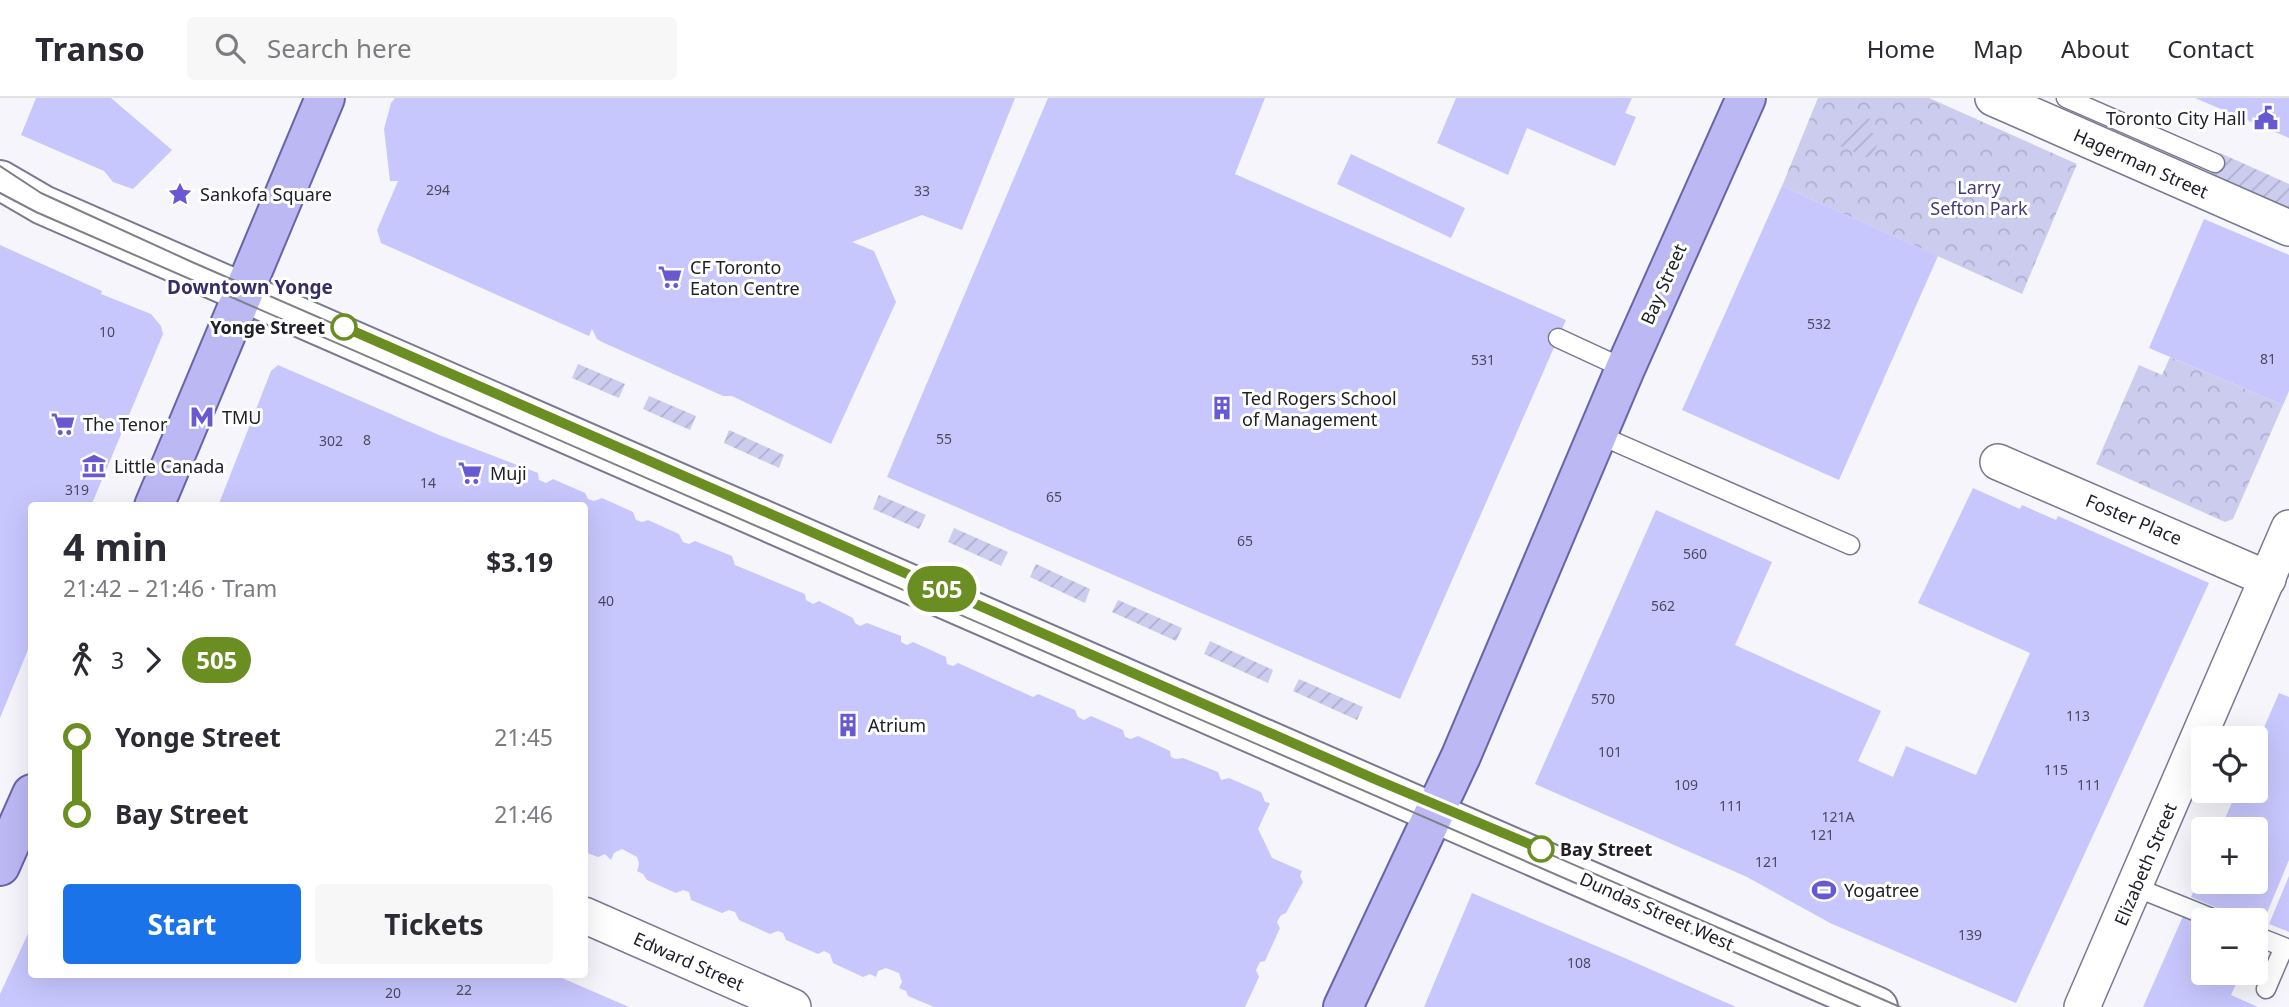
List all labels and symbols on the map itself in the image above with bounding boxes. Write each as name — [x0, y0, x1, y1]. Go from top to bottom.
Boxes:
public building icon: Toronto City Hall — [2252, 104, 2280, 132]
place label: Toronto City Hall — [2106, 106, 2246, 130]
street label: Hagerman Street — [2070, 123, 2213, 204]
park label: Larry Sefton Park — [1930, 175, 2028, 220]
place icon: Sankofa Square — [166, 180, 194, 208]
house number: 294 — [426, 180, 450, 199]
house number: 33 — [914, 181, 930, 200]
place label: Sankofa Square — [200, 182, 332, 206]
street label: Bay Street — [1635, 239, 1692, 328]
place label: CF Toronto Eaton Centre — [690, 255, 800, 300]
supermarket icon: CF Toronto Eaton Centre — [656, 263, 684, 291]
district label: Downtown Yonge — [167, 274, 333, 300]
marker: Yonge Street — [331, 314, 357, 340]
house number: 532 — [1807, 314, 1831, 333]
place label: Yonge Street — [210, 315, 325, 339]
house number: 10 — [99, 322, 115, 341]
house number: 81 — [2260, 349, 2276, 368]
house number: 531 — [1471, 350, 1495, 369]
place label: Ted Rogers School of Management — [1242, 386, 1397, 431]
building icon: Ted Rogers School of Management — [1208, 394, 1236, 422]
metro station icon: TMU — [188, 403, 216, 431]
place label: TMU — [222, 405, 262, 429]
supermarket icon: The Tenor — [49, 410, 77, 438]
place label: The Tenor — [83, 412, 168, 436]
house number: 55 — [936, 429, 952, 448]
house number: 8 — [363, 430, 371, 449]
house number: 302 — [319, 431, 343, 450]
museum icon: Little Canada — [80, 452, 108, 480]
place label: Little Canada — [114, 454, 224, 478]
supermarket icon: Muji — [456, 459, 484, 487]
place label: Muji — [490, 461, 527, 485]
house number: 14 — [420, 473, 436, 492]
house number: 319 — [65, 480, 89, 499]
house number: 65 — [1046, 487, 1062, 506]
street label: Foster Place — [2082, 488, 2186, 550]
house number: 65 — [1237, 531, 1253, 550]
house number: 560 — [1683, 544, 1707, 563]
line badge: 505 — [902, 566, 982, 612]
house number: 40 — [598, 591, 614, 610]
house number: 562 — [1651, 596, 1675, 615]
house number: 570 — [1591, 689, 1615, 708]
house number: 113 — [2066, 706, 2090, 725]
building icon: Atrium — [834, 711, 862, 739]
place label: Atrium — [868, 713, 926, 737]
house number: 101 — [1598, 742, 1622, 761]
house number: 115 — [2044, 760, 2068, 779]
house number: 109 — [1674, 775, 1698, 794]
house number: 111 — [2077, 775, 2101, 794]
house number: 111 — [1719, 796, 1743, 815]
street label: Elizabeth Street — [2108, 798, 2182, 929]
house number: 121A — [1822, 807, 1855, 826]
house number: 121 — [1810, 825, 1834, 844]
marker: Bay Street — [1528, 836, 1554, 862]
place label: Bay Street — [1560, 837, 1653, 861]
house number: 121 — [1755, 852, 1779, 871]
street label: Dundas Street West — [1576, 866, 1738, 956]
sports icon: Yogatree — [1810, 876, 1838, 904]
place label: Yogatree — [1844, 878, 1919, 902]
house number: 139 — [1958, 925, 1982, 944]
street label: Edward Street — [630, 926, 748, 996]
house number: 108 — [1567, 953, 1591, 972]
house number: 22 — [456, 980, 472, 999]
house number: 20 — [385, 983, 401, 1002]

